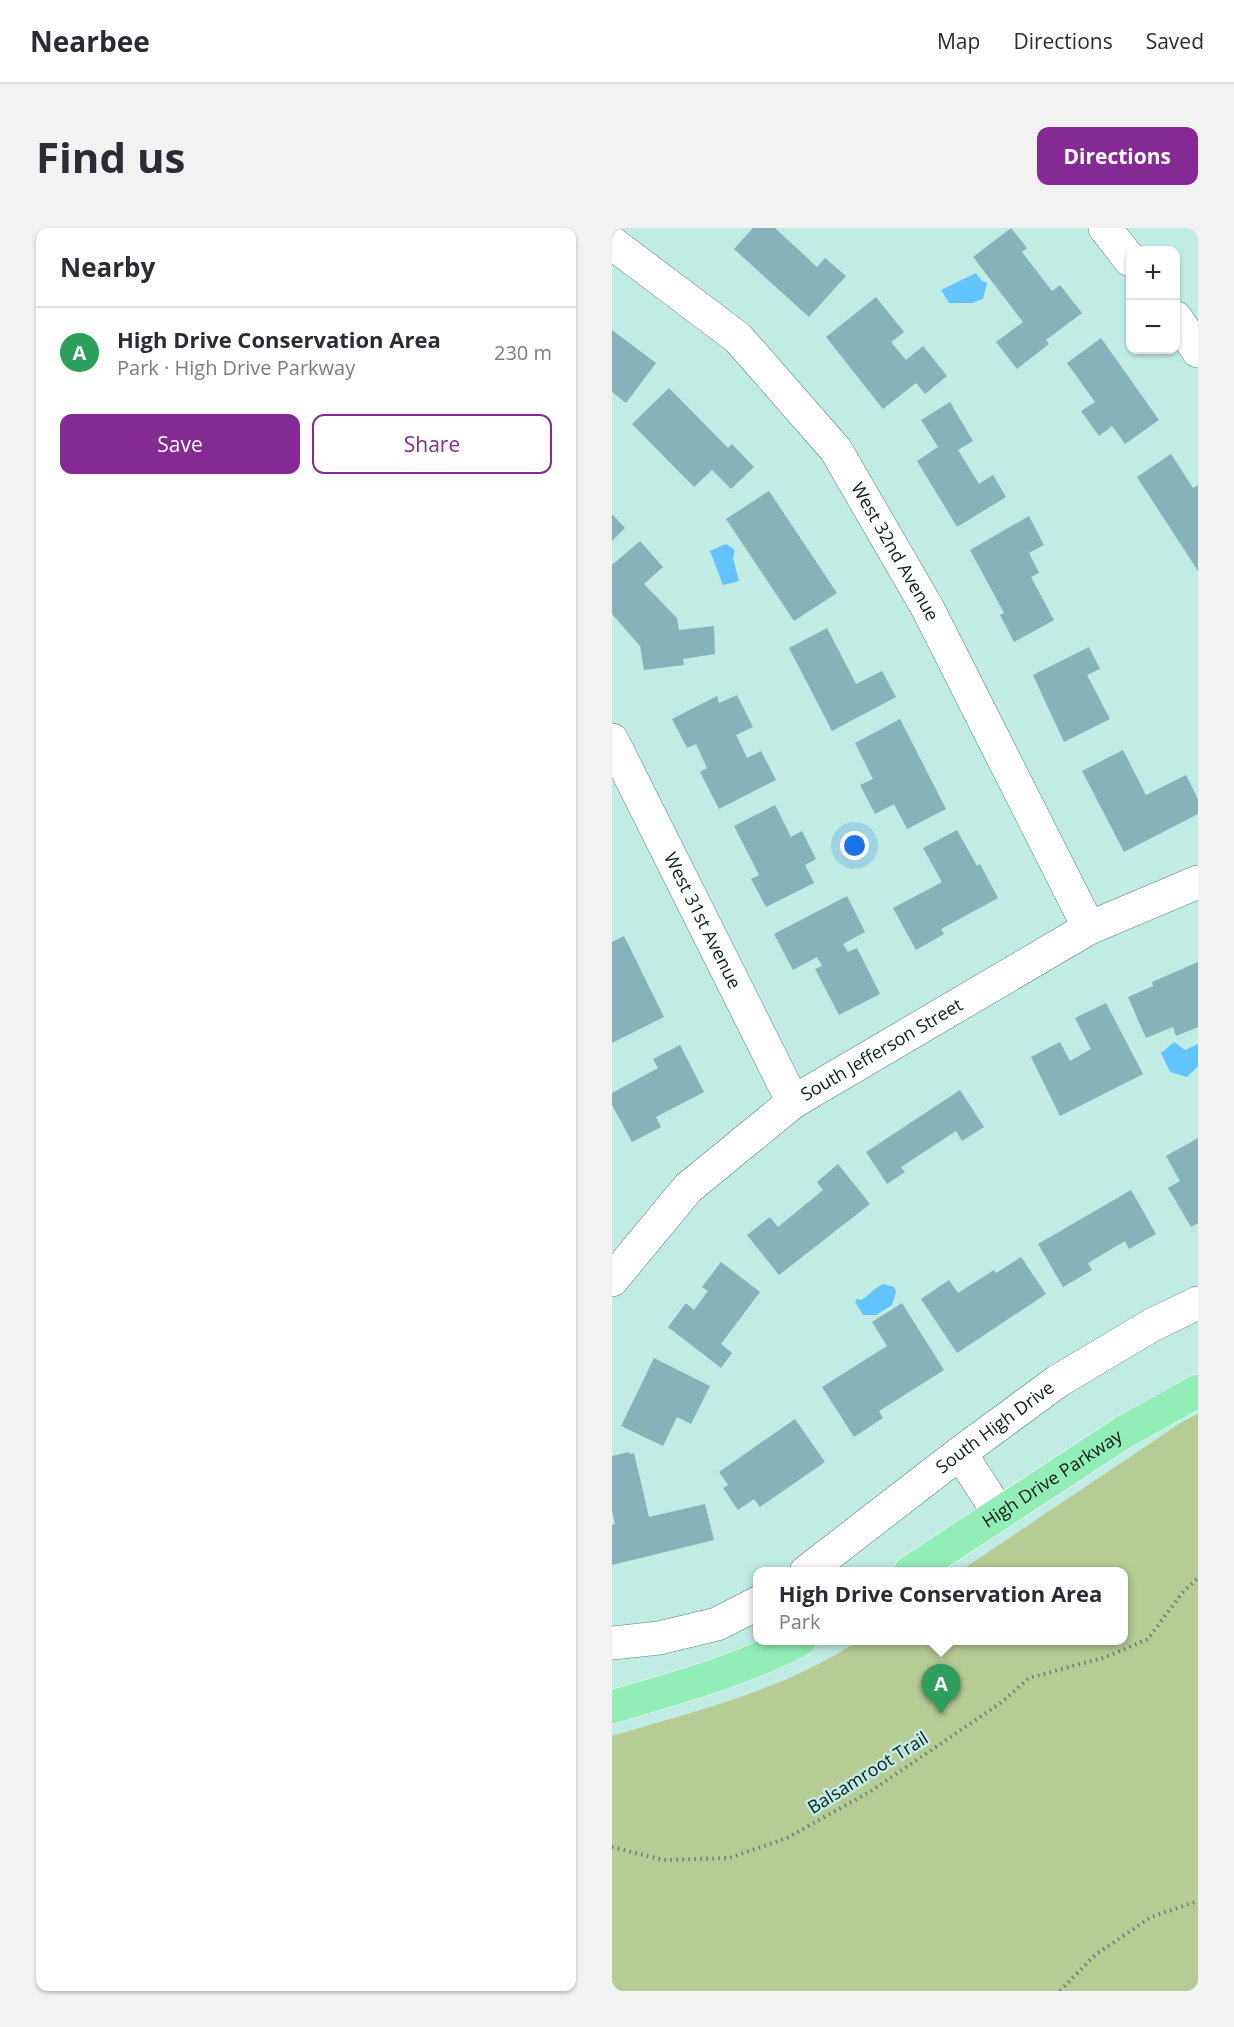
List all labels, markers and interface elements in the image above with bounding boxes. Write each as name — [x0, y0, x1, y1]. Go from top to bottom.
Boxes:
text: Nearbee — [30, 22, 150, 60]
text: Map — [937, 27, 980, 55]
text: Directions — [1013, 27, 1113, 55]
text: Saved — [1146, 27, 1204, 55]
button: Directions — [1037, 127, 1198, 185]
text: Find us — [36, 128, 185, 185]
map controls — [1126, 246, 1180, 354]
button: + — [1126, 246, 1180, 300]
text: Nearby — [60, 249, 155, 285]
button: − — [1126, 300, 1180, 354]
text: High Drive Conservation Area — [117, 324, 441, 354]
text: A — [73, 339, 86, 366]
text: 230 m — [494, 339, 552, 366]
text: Park · High Drive Parkway — [117, 354, 355, 381]
button: Save — [60, 414, 300, 474]
button: Share — [312, 414, 552, 474]
street label: West 32nd Avenue — [846, 477, 945, 625]
your location — [840, 831, 869, 860]
street label: West 31st Avenue — [659, 848, 747, 992]
street label: South Jefferson Street — [796, 992, 967, 1106]
street label: South High Drive — [930, 1375, 1058, 1478]
street label: High Drive Parkway — [977, 1423, 1127, 1533]
popup — [753, 1567, 1128, 1645]
text: High Drive Conservation Area — [779, 1578, 1102, 1608]
text: Park — [779, 1608, 820, 1635]
pin: A — [922, 1664, 960, 1714]
street label: Balsamroot Trail — [803, 1725, 932, 1819]

